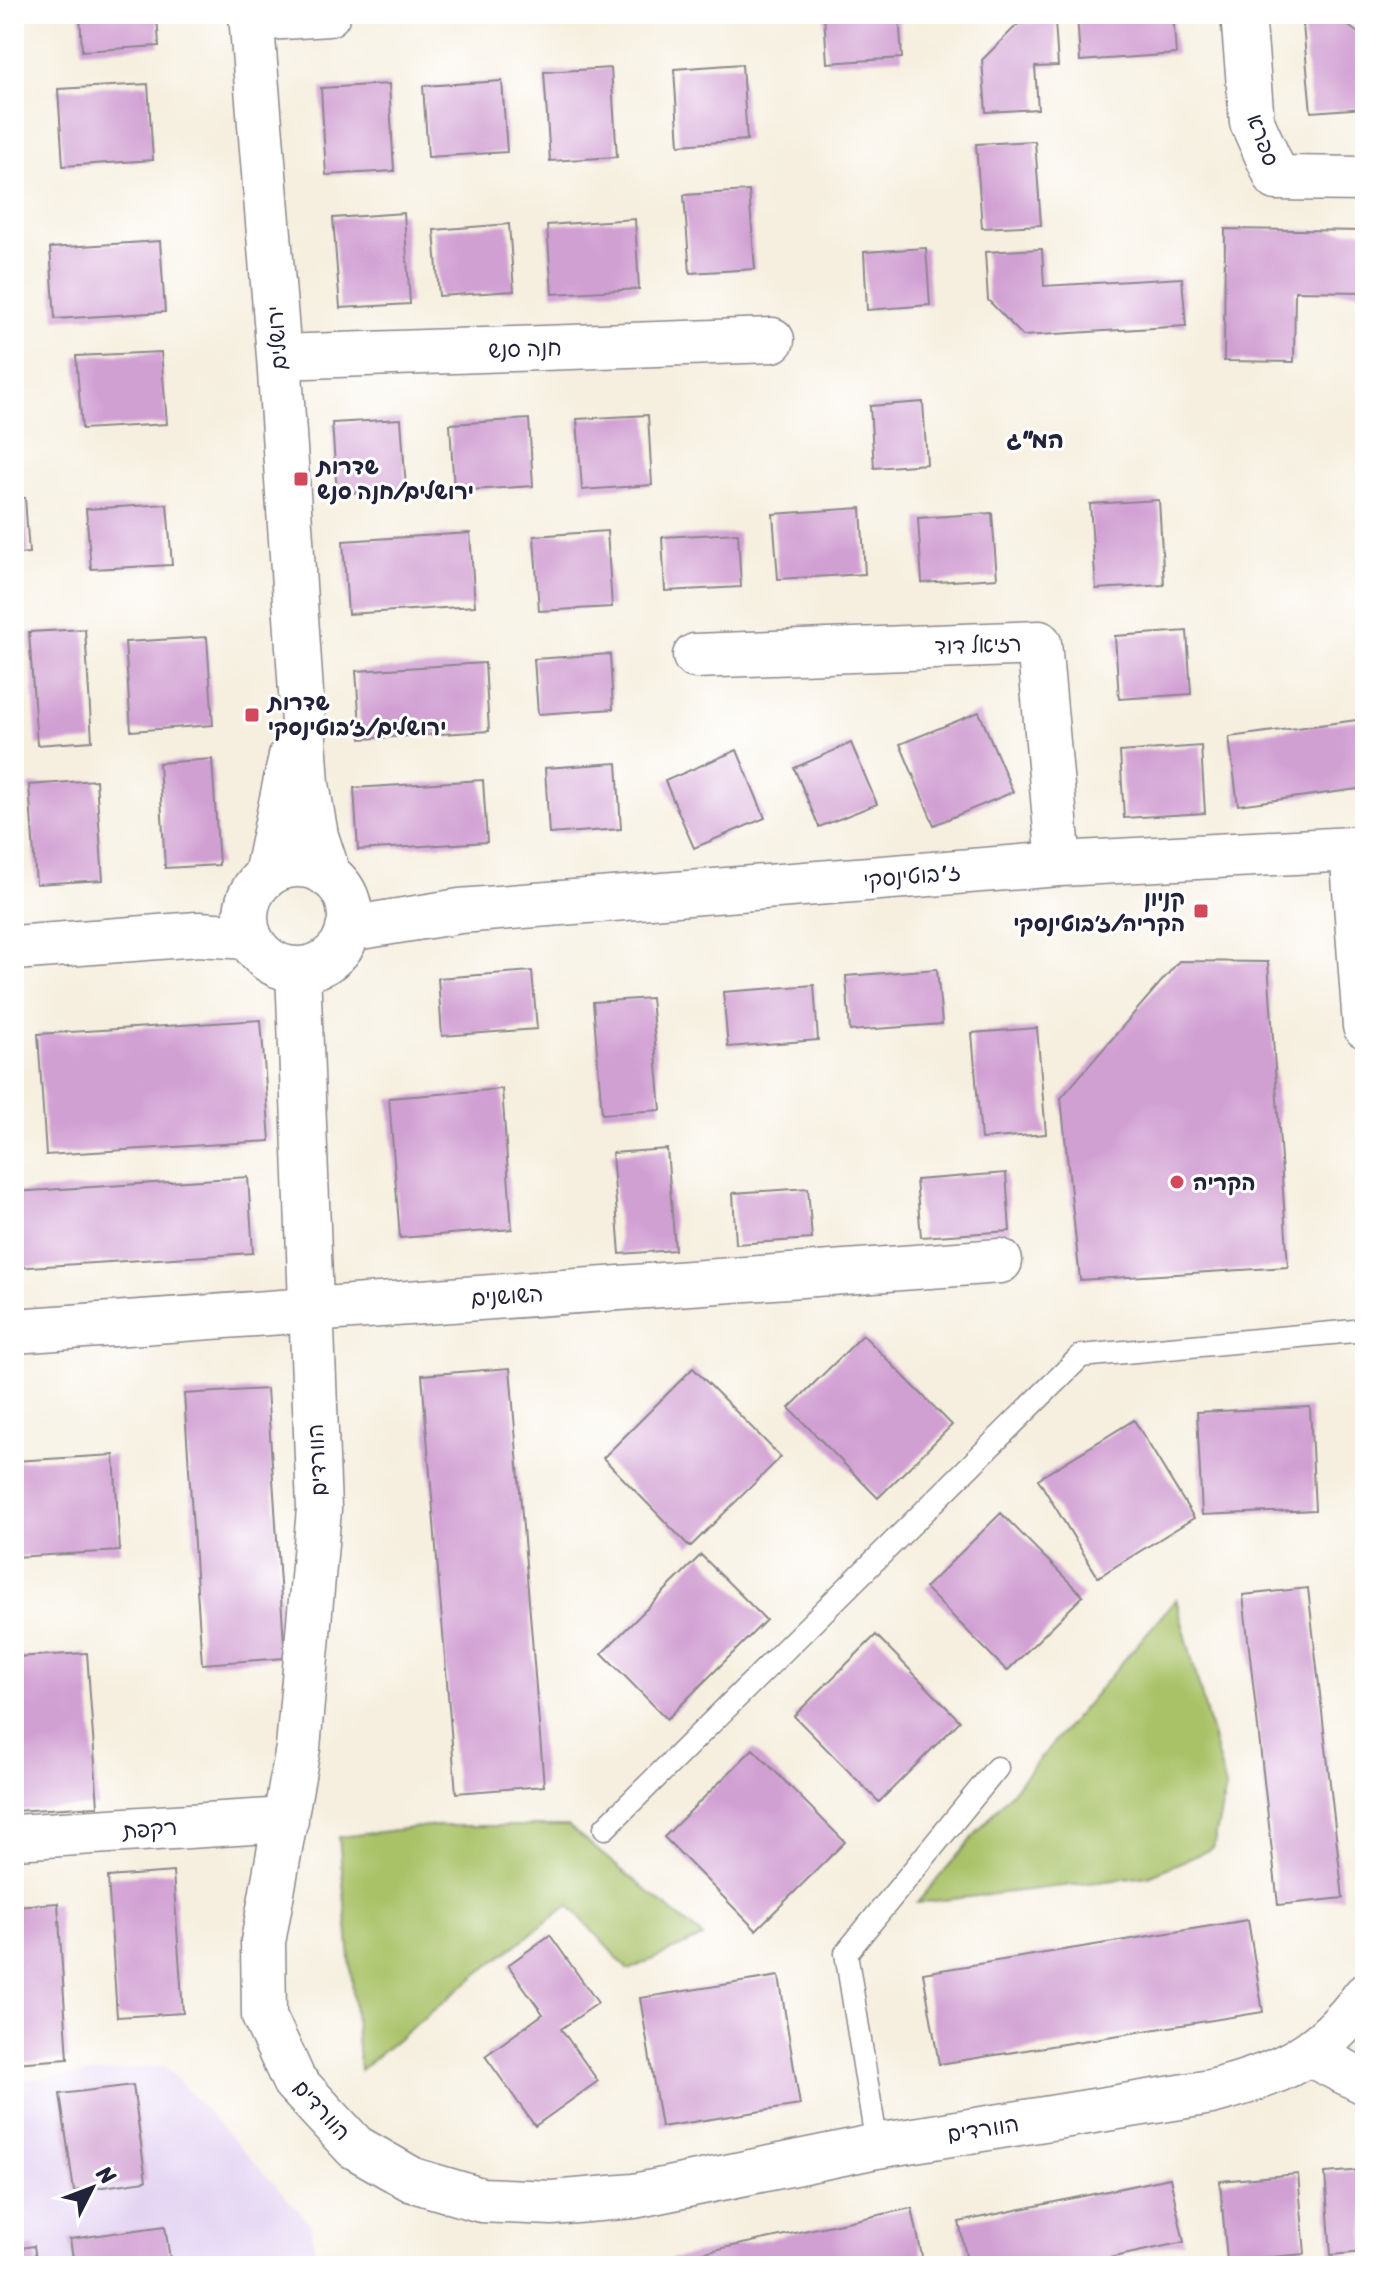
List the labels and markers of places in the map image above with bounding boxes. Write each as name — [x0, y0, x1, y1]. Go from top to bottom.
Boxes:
place label: שדרות ירושלים/חנה סנש — [315, 447, 474, 511]
marker: שדרות ירושלים/חנה סנש — [292, 470, 310, 488]
place label: שדרות ירושלים/ז׳בוטינסקי — [266, 683, 446, 747]
marker: שדרות ירושלים/ז׳בוטינסקי — [243, 706, 261, 724]
place label: קניון הקריה/ז׳בוטינסקי — [1013, 879, 1185, 943]
marker: קניון הקריה/ז׳בוטינסקי — [1192, 902, 1210, 920]
place label: הקריה — [1193, 1163, 1256, 1202]
marker: הקריה — [1168, 1173, 1186, 1191]

